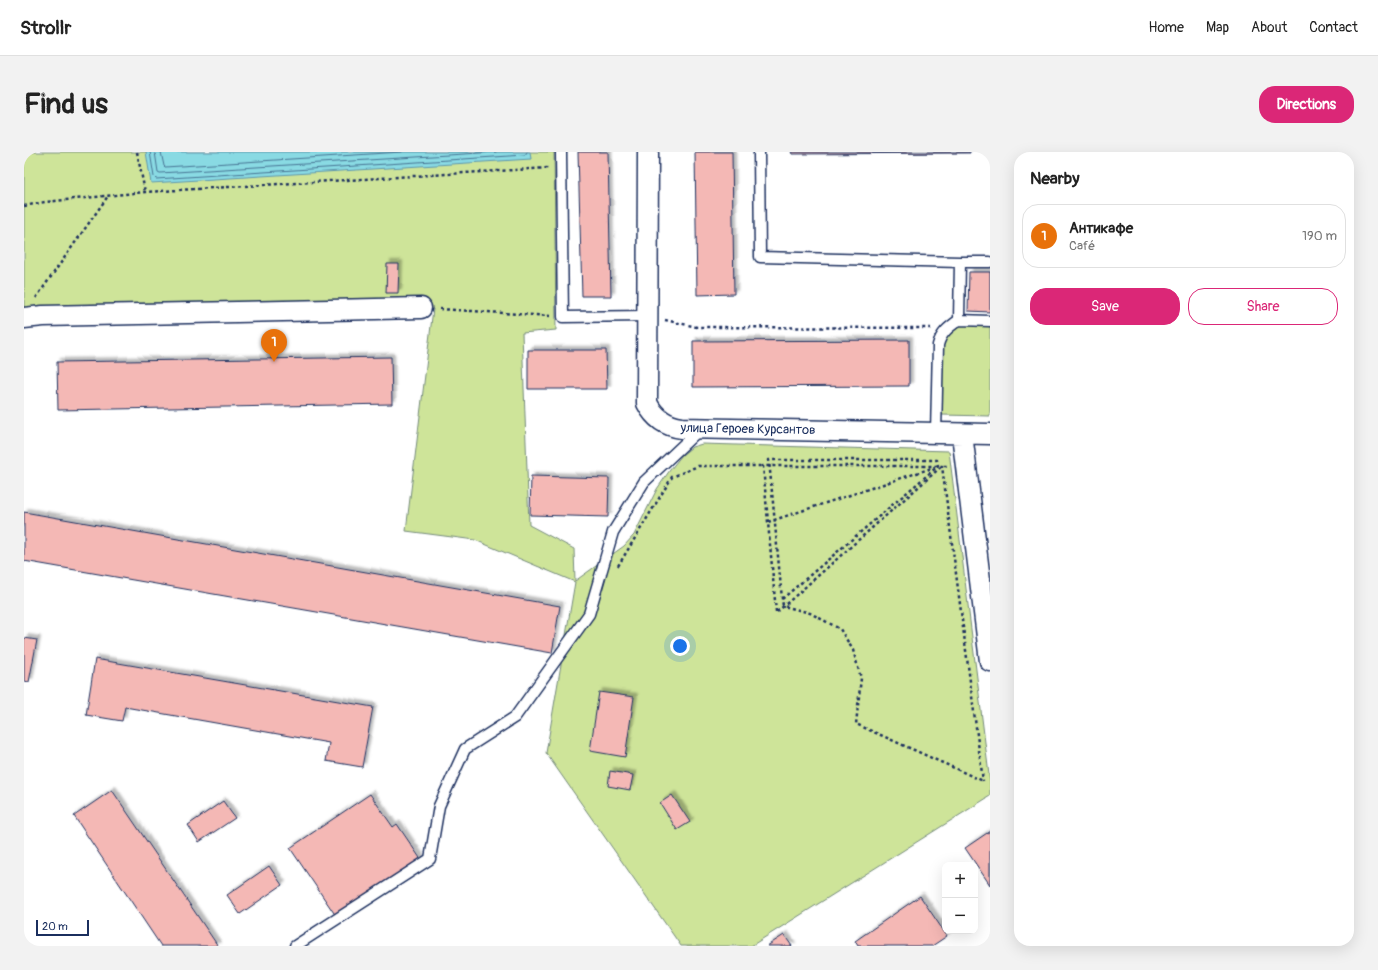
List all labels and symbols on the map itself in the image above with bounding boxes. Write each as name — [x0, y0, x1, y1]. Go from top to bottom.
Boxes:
pin: 1 — [261, 329, 287, 362]
street label: улица Героев Курсантов — [679, 420, 816, 438]
your location — [670, 636, 690, 656]
scale bar — [36, 918, 89, 937]

